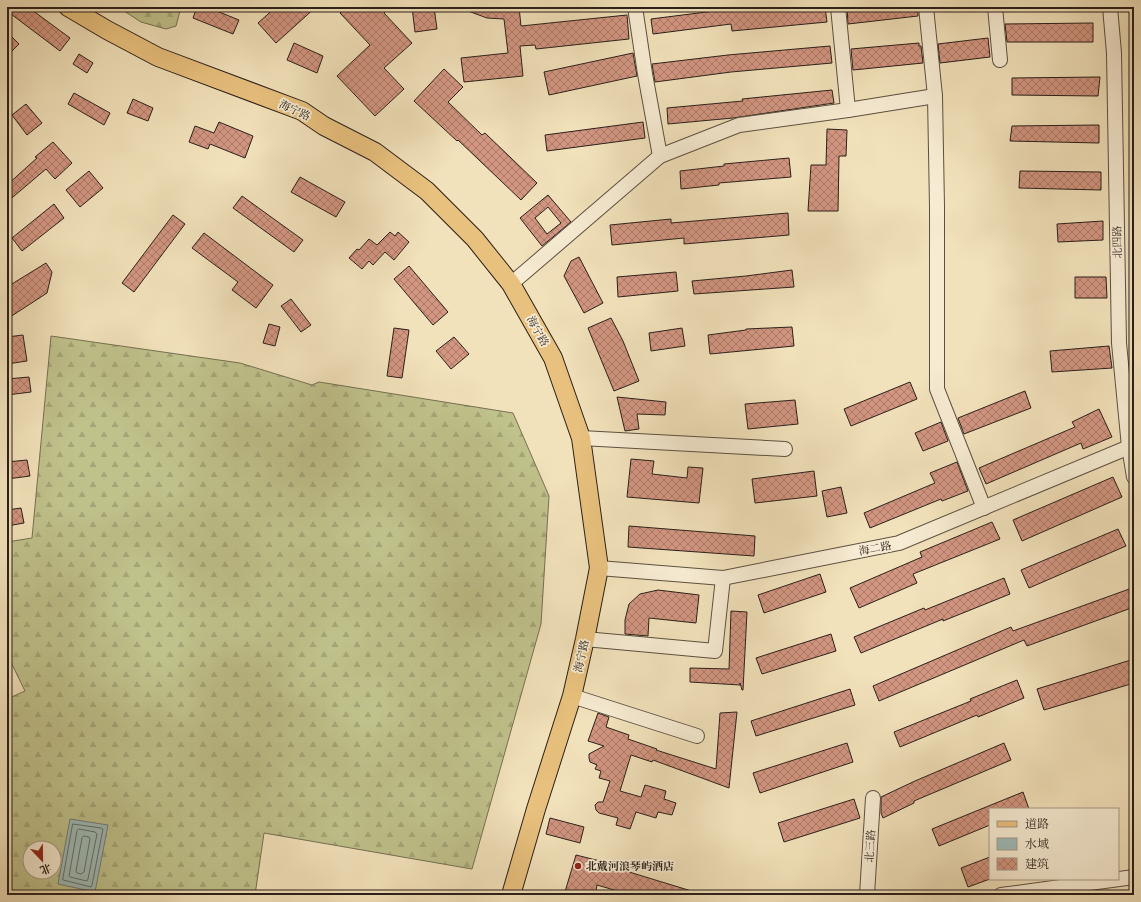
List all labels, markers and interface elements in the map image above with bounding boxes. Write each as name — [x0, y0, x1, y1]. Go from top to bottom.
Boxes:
street label: 海宁路 — [277, 98, 312, 123]
street label: 北四路 — [1111, 225, 1124, 259]
street label: 海宁路 — [524, 314, 551, 349]
street label: 海二路 — [858, 539, 893, 558]
street label: 海宁路 — [571, 639, 592, 674]
legend — [989, 808, 1119, 880]
text: 道路 — [1025, 817, 1049, 831]
street label: 北三路 — [863, 829, 878, 863]
text: 水域 — [1025, 837, 1049, 851]
north arrow — [22, 840, 62, 880]
text: 建筑 — [1025, 857, 1049, 871]
place label: 北戴河浪琴屿酒店 — [586, 860, 674, 873]
text: 北 — [38, 861, 53, 877]
marker: 北戴河浪琴屿酒店 — [573, 861, 583, 871]

